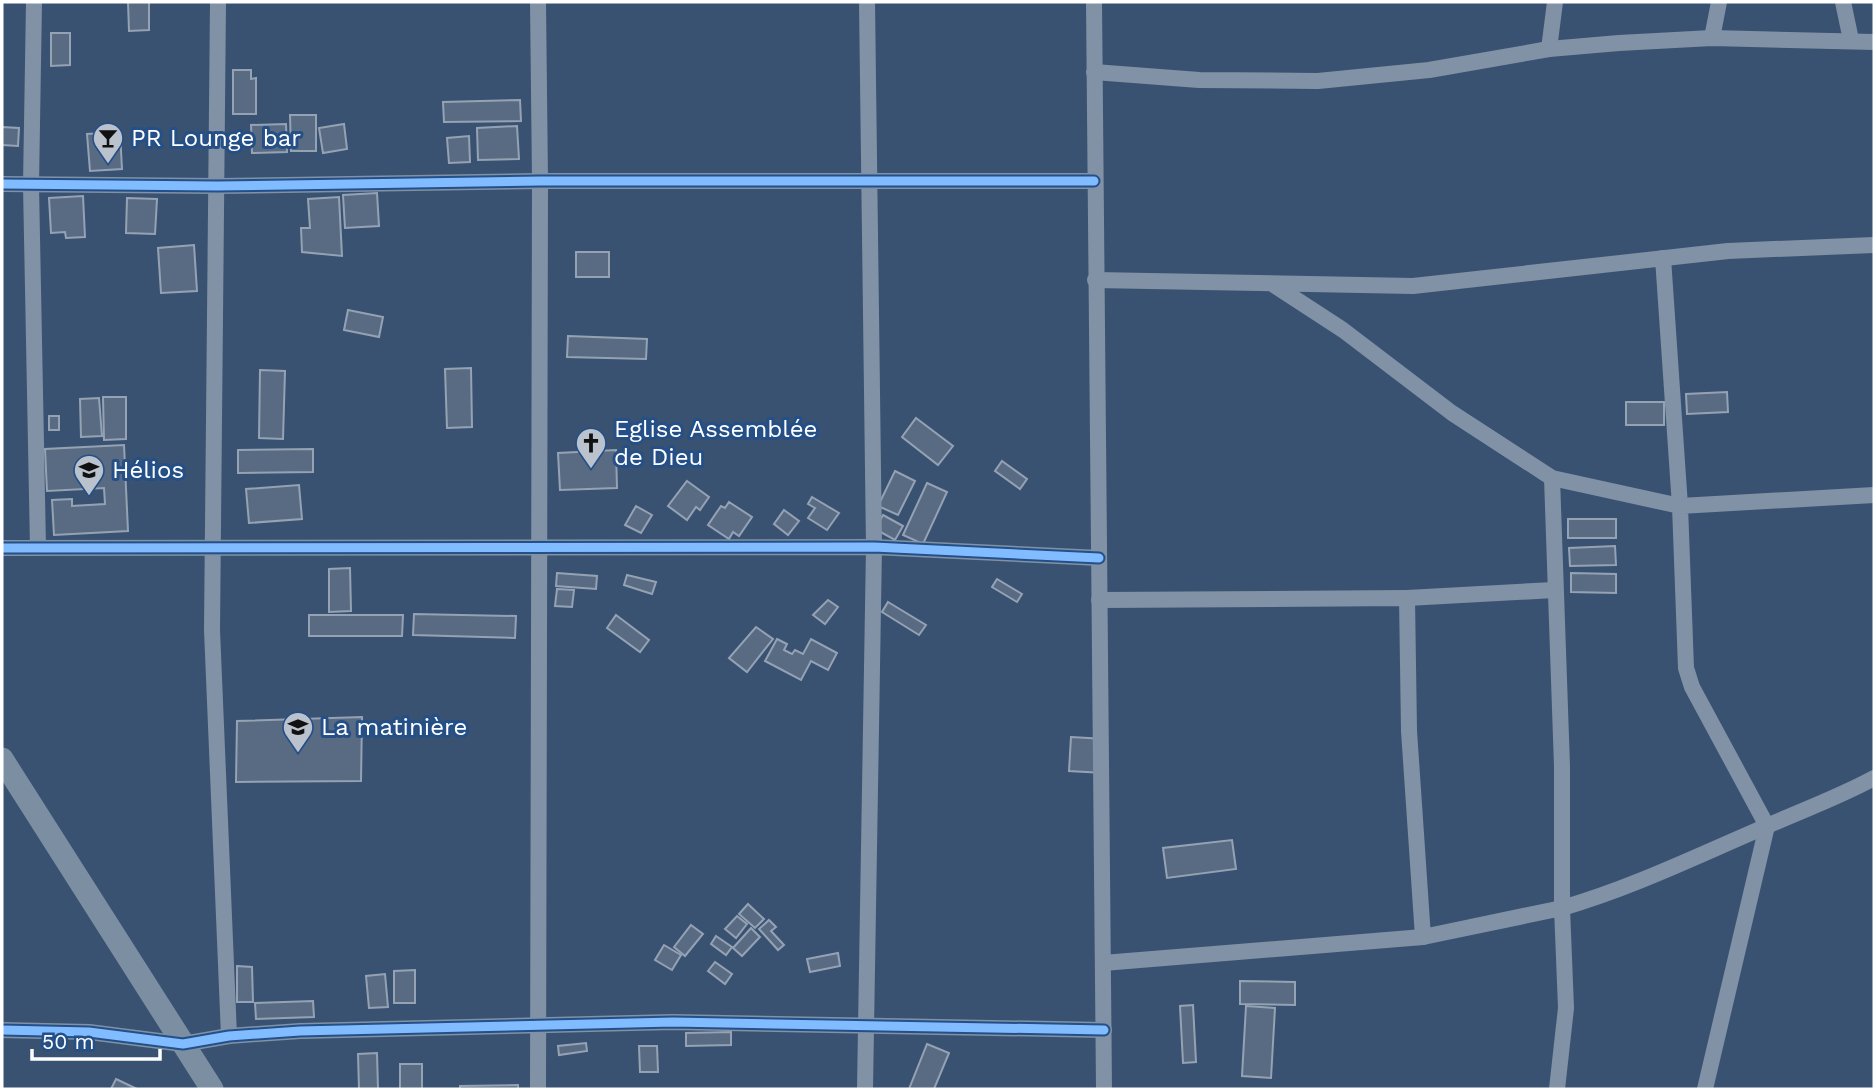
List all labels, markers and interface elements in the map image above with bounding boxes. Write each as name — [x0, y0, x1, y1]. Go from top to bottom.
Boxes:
bar icon: PR Lounge bar — [91, 121, 125, 165]
place label: PR Lounge bar — [131, 124, 301, 152]
place label: Eglise Assemblée de Dieu — [614, 415, 817, 471]
church icon: Eglise Assemblée de Dieu — [574, 426, 608, 470]
school or university icon: Hélios — [72, 453, 106, 497]
place label: Hélios — [112, 456, 184, 484]
school or university icon: La matinière — [281, 710, 315, 754]
place label: La matinière — [321, 713, 467, 741]
scale bar — [32, 1018, 159, 1062]
text: 50 m — [42, 1029, 94, 1054]

